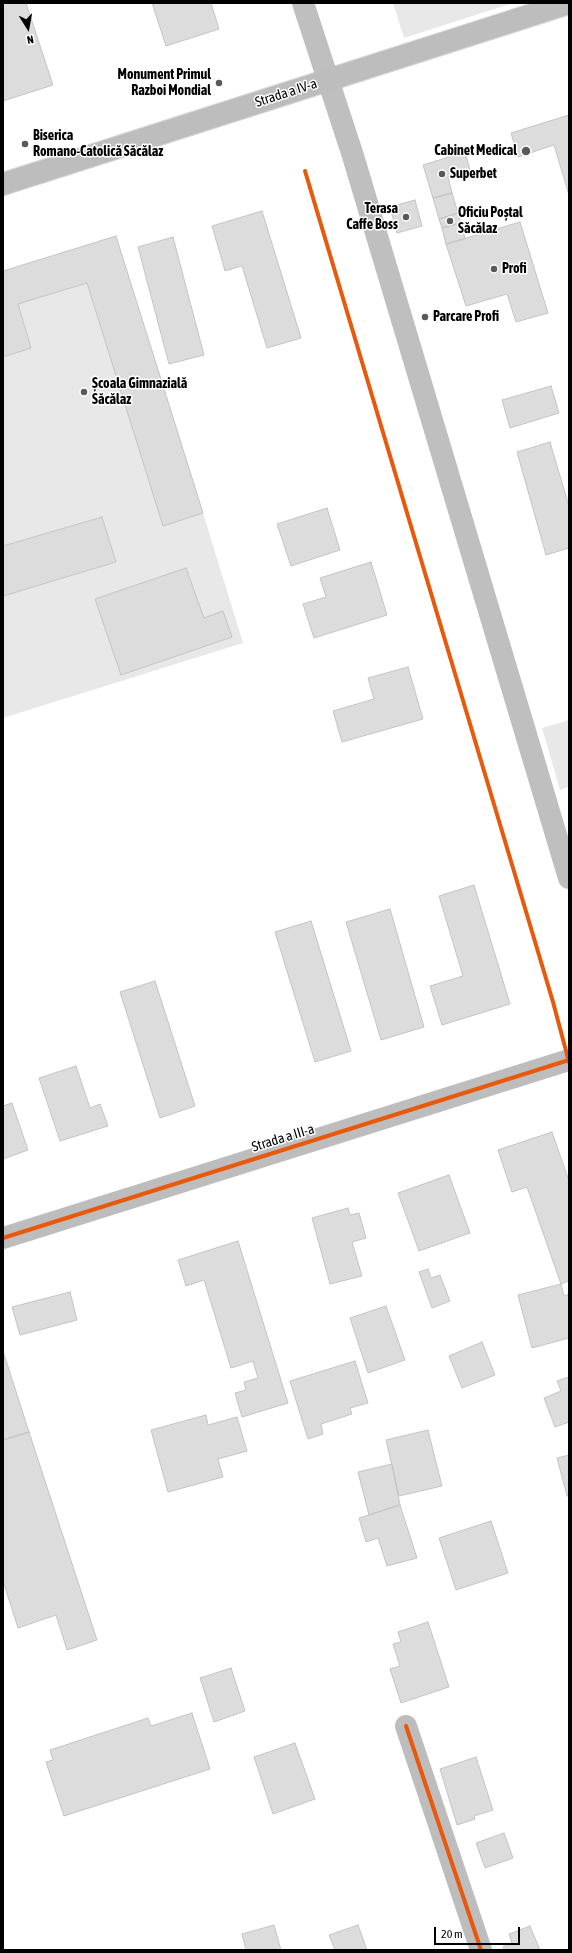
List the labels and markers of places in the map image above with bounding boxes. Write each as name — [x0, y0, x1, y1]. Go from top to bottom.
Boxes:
place label: Monument Primul Razboi Mondial — [118, 67, 211, 100]
marker: Monument Primul Razboi Mondial — [214, 78, 224, 88]
place label: Biserica Romano-Catolică Săcălaz — [33, 128, 163, 160]
marker: Biserica Romano-Catolică Săcălaz — [20, 139, 30, 149]
place label: Cabinet Medical — [434, 143, 517, 159]
marker: Cabinet Medical — [520, 145, 532, 157]
place label: Superbet — [450, 166, 497, 182]
marker: Superbet — [437, 169, 447, 179]
place label: Terasa Caffe Boss — [346, 201, 398, 234]
place label: Oficiu Poștal Săcălaz — [458, 205, 523, 238]
marker: Terasa Caffe Boss — [401, 212, 411, 222]
marker: Oficiu Poștal Săcălaz — [445, 216, 455, 226]
place label: Profi — [502, 261, 527, 277]
marker: Profi — [489, 264, 499, 274]
place label: Parcare Profi — [433, 309, 499, 325]
marker: Parcare Profi — [420, 312, 430, 322]
place label: Școala Gimnazială Săcălaz — [92, 376, 187, 408]
marker: Școala Gimnazială Săcălaz — [79, 387, 89, 397]

